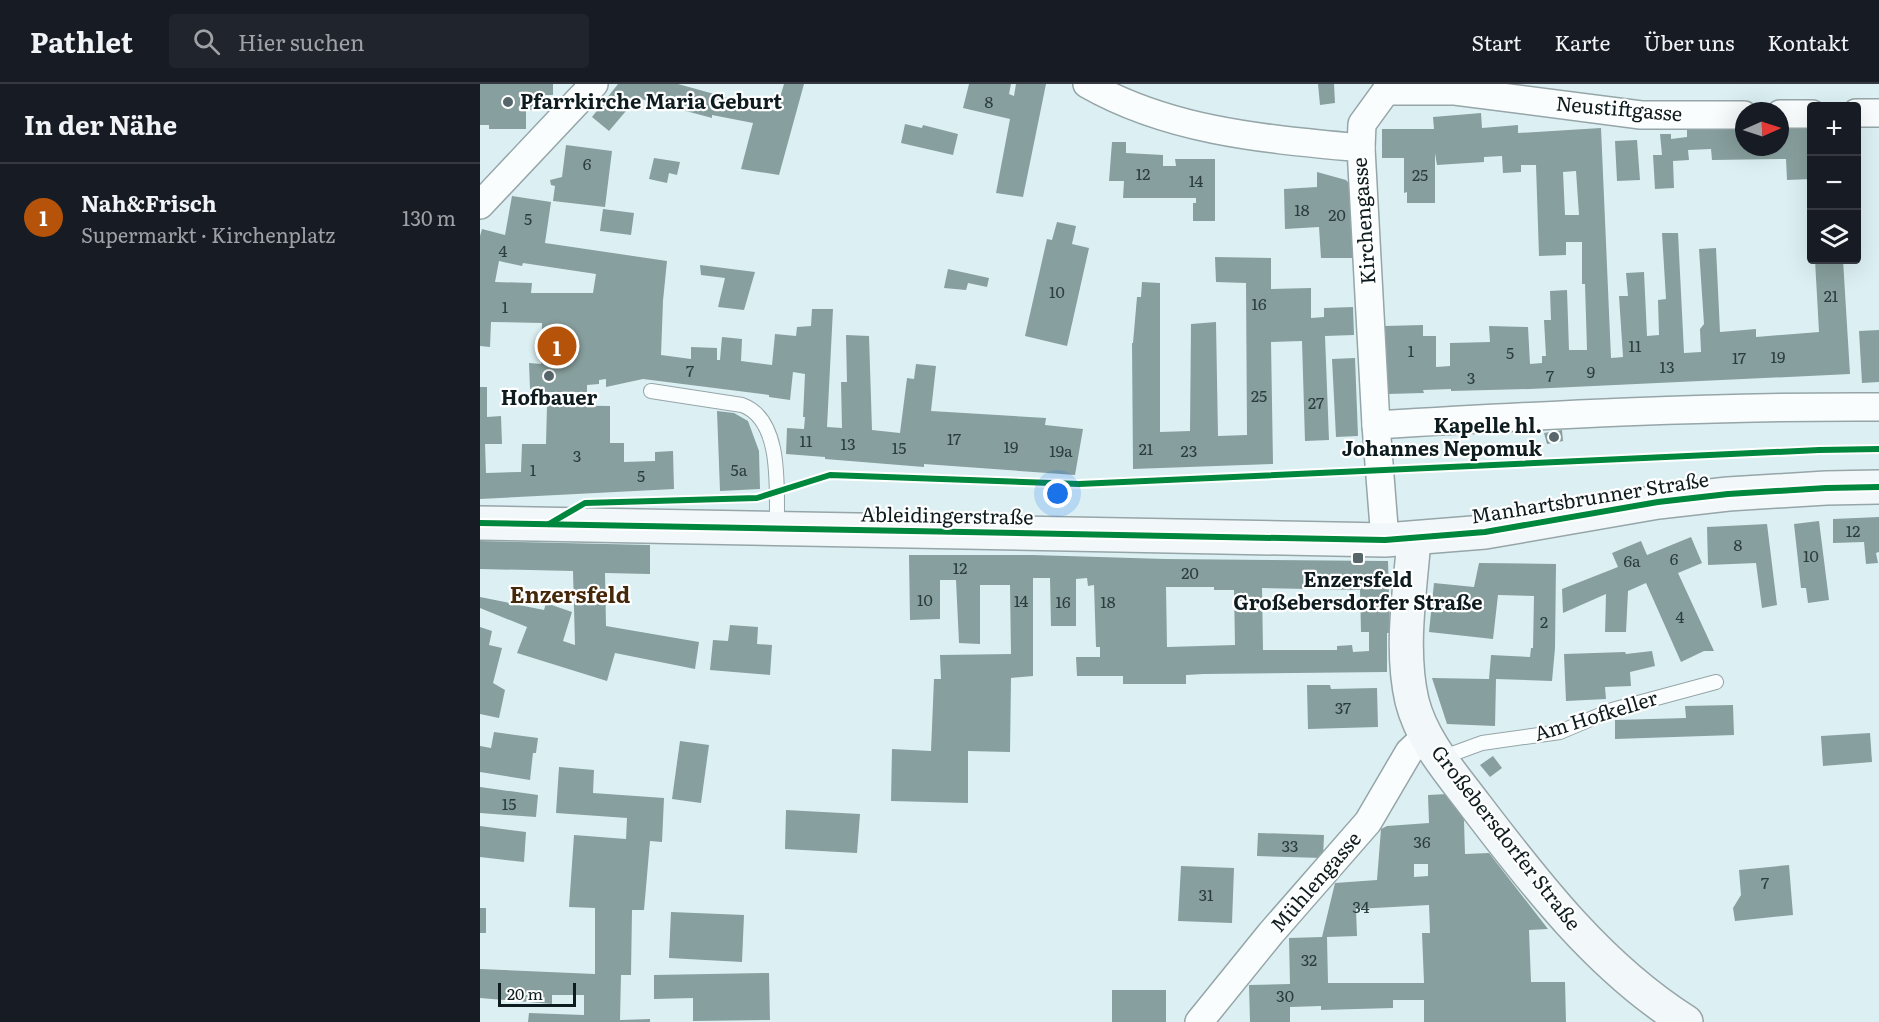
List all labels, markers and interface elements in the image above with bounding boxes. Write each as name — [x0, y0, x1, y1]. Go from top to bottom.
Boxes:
search box — [169, 14, 589, 68]
text: Pathlet — [30, 20, 133, 62]
icon: search — [190, 25, 223, 58]
text: Hier suchen — [238, 25, 365, 58]
text: Start — [1471, 26, 1522, 57]
text: Karte — [1555, 26, 1610, 57]
text: Über uns — [1643, 26, 1734, 57]
text: Kontakt — [1767, 26, 1849, 57]
place label: Pfarrkirche Maria Geburt — [520, 85, 782, 115]
street label: Neustiftgasse — [1555, 87, 1684, 127]
house number: 8 — [985, 89, 994, 113]
marker: Pfarrkirche Maria Geburt — [501, 95, 515, 109]
north arrow — [1735, 102, 1789, 156]
map controls — [1807, 102, 1861, 264]
button: + — [1807, 102, 1861, 156]
text: In der Nähe — [24, 104, 177, 143]
house number: 6 — [583, 151, 592, 175]
button: − — [1807, 156, 1861, 210]
street label: Kirchengasse — [1343, 157, 1381, 286]
house number: 12 — [1136, 161, 1150, 185]
house number: 25 — [1412, 162, 1428, 186]
house number: 14 — [1189, 168, 1204, 192]
text: Nah&Frisch — [81, 186, 217, 219]
house number: 18 — [1294, 197, 1310, 221]
text: 1 — [39, 202, 48, 232]
text: 130 m — [402, 202, 456, 232]
house number: 20 — [1328, 202, 1346, 226]
house number: 5 — [524, 206, 532, 230]
button: layers — [1807, 210, 1861, 264]
text: Supermarkt · Kirchenplatz — [81, 219, 335, 249]
house number: 4 — [499, 238, 508, 262]
house number: 10 — [1049, 279, 1065, 303]
house number: 21 — [1824, 283, 1839, 307]
house number: 16 — [1251, 291, 1267, 315]
house number: 1 — [502, 294, 509, 318]
pin: 1 — [538, 324, 577, 368]
house number: 11 — [1628, 333, 1642, 357]
house number: 1 — [1408, 338, 1415, 362]
house number: 5 — [1506, 340, 1514, 364]
house number: 19 — [1771, 344, 1785, 368]
house number: 17 — [1732, 345, 1746, 369]
house number: 13 — [1659, 354, 1675, 378]
house number: 7 — [686, 358, 694, 382]
house number: 9 — [1587, 359, 1595, 383]
house number: 7 — [1546, 363, 1554, 387]
house number: 3 — [1467, 365, 1475, 389]
marker: Hofbauer — [542, 369, 556, 383]
place label: Hofbauer — [501, 381, 597, 411]
house number: 25 — [1251, 383, 1267, 407]
house number: 27 — [1308, 390, 1324, 414]
place label: Kapelle hl. Johannes Nepomuk — [1342, 409, 1543, 462]
house number: 17 — [947, 426, 961, 450]
house number: 11 — [799, 428, 813, 452]
marker: Kapelle hl. Johannes Nepomuk — [1547, 430, 1561, 444]
house number: 13 — [840, 431, 856, 455]
house number: 19 — [1004, 434, 1018, 458]
house number: 15 — [892, 435, 906, 459]
house number: 21 — [1139, 436, 1154, 460]
house number: 19a — [1049, 438, 1073, 462]
house number: 23 — [1181, 438, 1197, 462]
house number: 3 — [573, 443, 581, 467]
house number: 1 — [530, 457, 537, 481]
house number: 5a — [731, 457, 748, 481]
street label: Manhartsbrunner Straße — [1469, 462, 1711, 530]
house number: 5 — [637, 463, 645, 487]
your location — [1043, 479, 1072, 508]
street label: Ableidingerstraße — [860, 497, 1034, 531]
house number: 12 — [1846, 518, 1860, 542]
house number: 8 — [1734, 532, 1743, 556]
house number: 10 — [1803, 543, 1819, 567]
house number: 6 — [1670, 546, 1679, 570]
house number: 6a — [1623, 548, 1641, 572]
marker: Enzersfeld Großebersdorfer Straße — [1351, 551, 1365, 565]
house number: 12 — [953, 555, 967, 579]
house number: 20 — [1181, 560, 1199, 584]
place label: Enzersfeld Großebersdorfer Straße — [1233, 563, 1483, 616]
district label: Enzersfeld — [510, 577, 630, 610]
house number: 10 — [917, 587, 933, 611]
house number: 14 — [1014, 588, 1029, 612]
house number: 16 — [1055, 589, 1071, 613]
house number: 18 — [1100, 589, 1116, 613]
house number: 4 — [1676, 604, 1685, 628]
house number: 2 — [1540, 609, 1548, 633]
street label: Am Hofkeller — [1530, 681, 1661, 747]
house number: 37 — [1335, 695, 1351, 719]
street label: Großebersdorfer Straße — [1426, 738, 1590, 936]
house number: 15 — [502, 791, 516, 815]
street label: Mühlengasse — [1262, 824, 1367, 938]
house number: 36 — [1413, 829, 1431, 853]
house number: 33 — [1282, 833, 1298, 857]
house number: 7 — [1761, 870, 1769, 894]
house number: 31 — [1198, 882, 1214, 906]
house number: 34 — [1352, 894, 1370, 918]
house number: 32 — [1301, 947, 1317, 971]
scale bar — [498, 980, 576, 1008]
text: 20 m — [507, 981, 543, 1005]
house number: 30 — [1276, 983, 1294, 1007]

